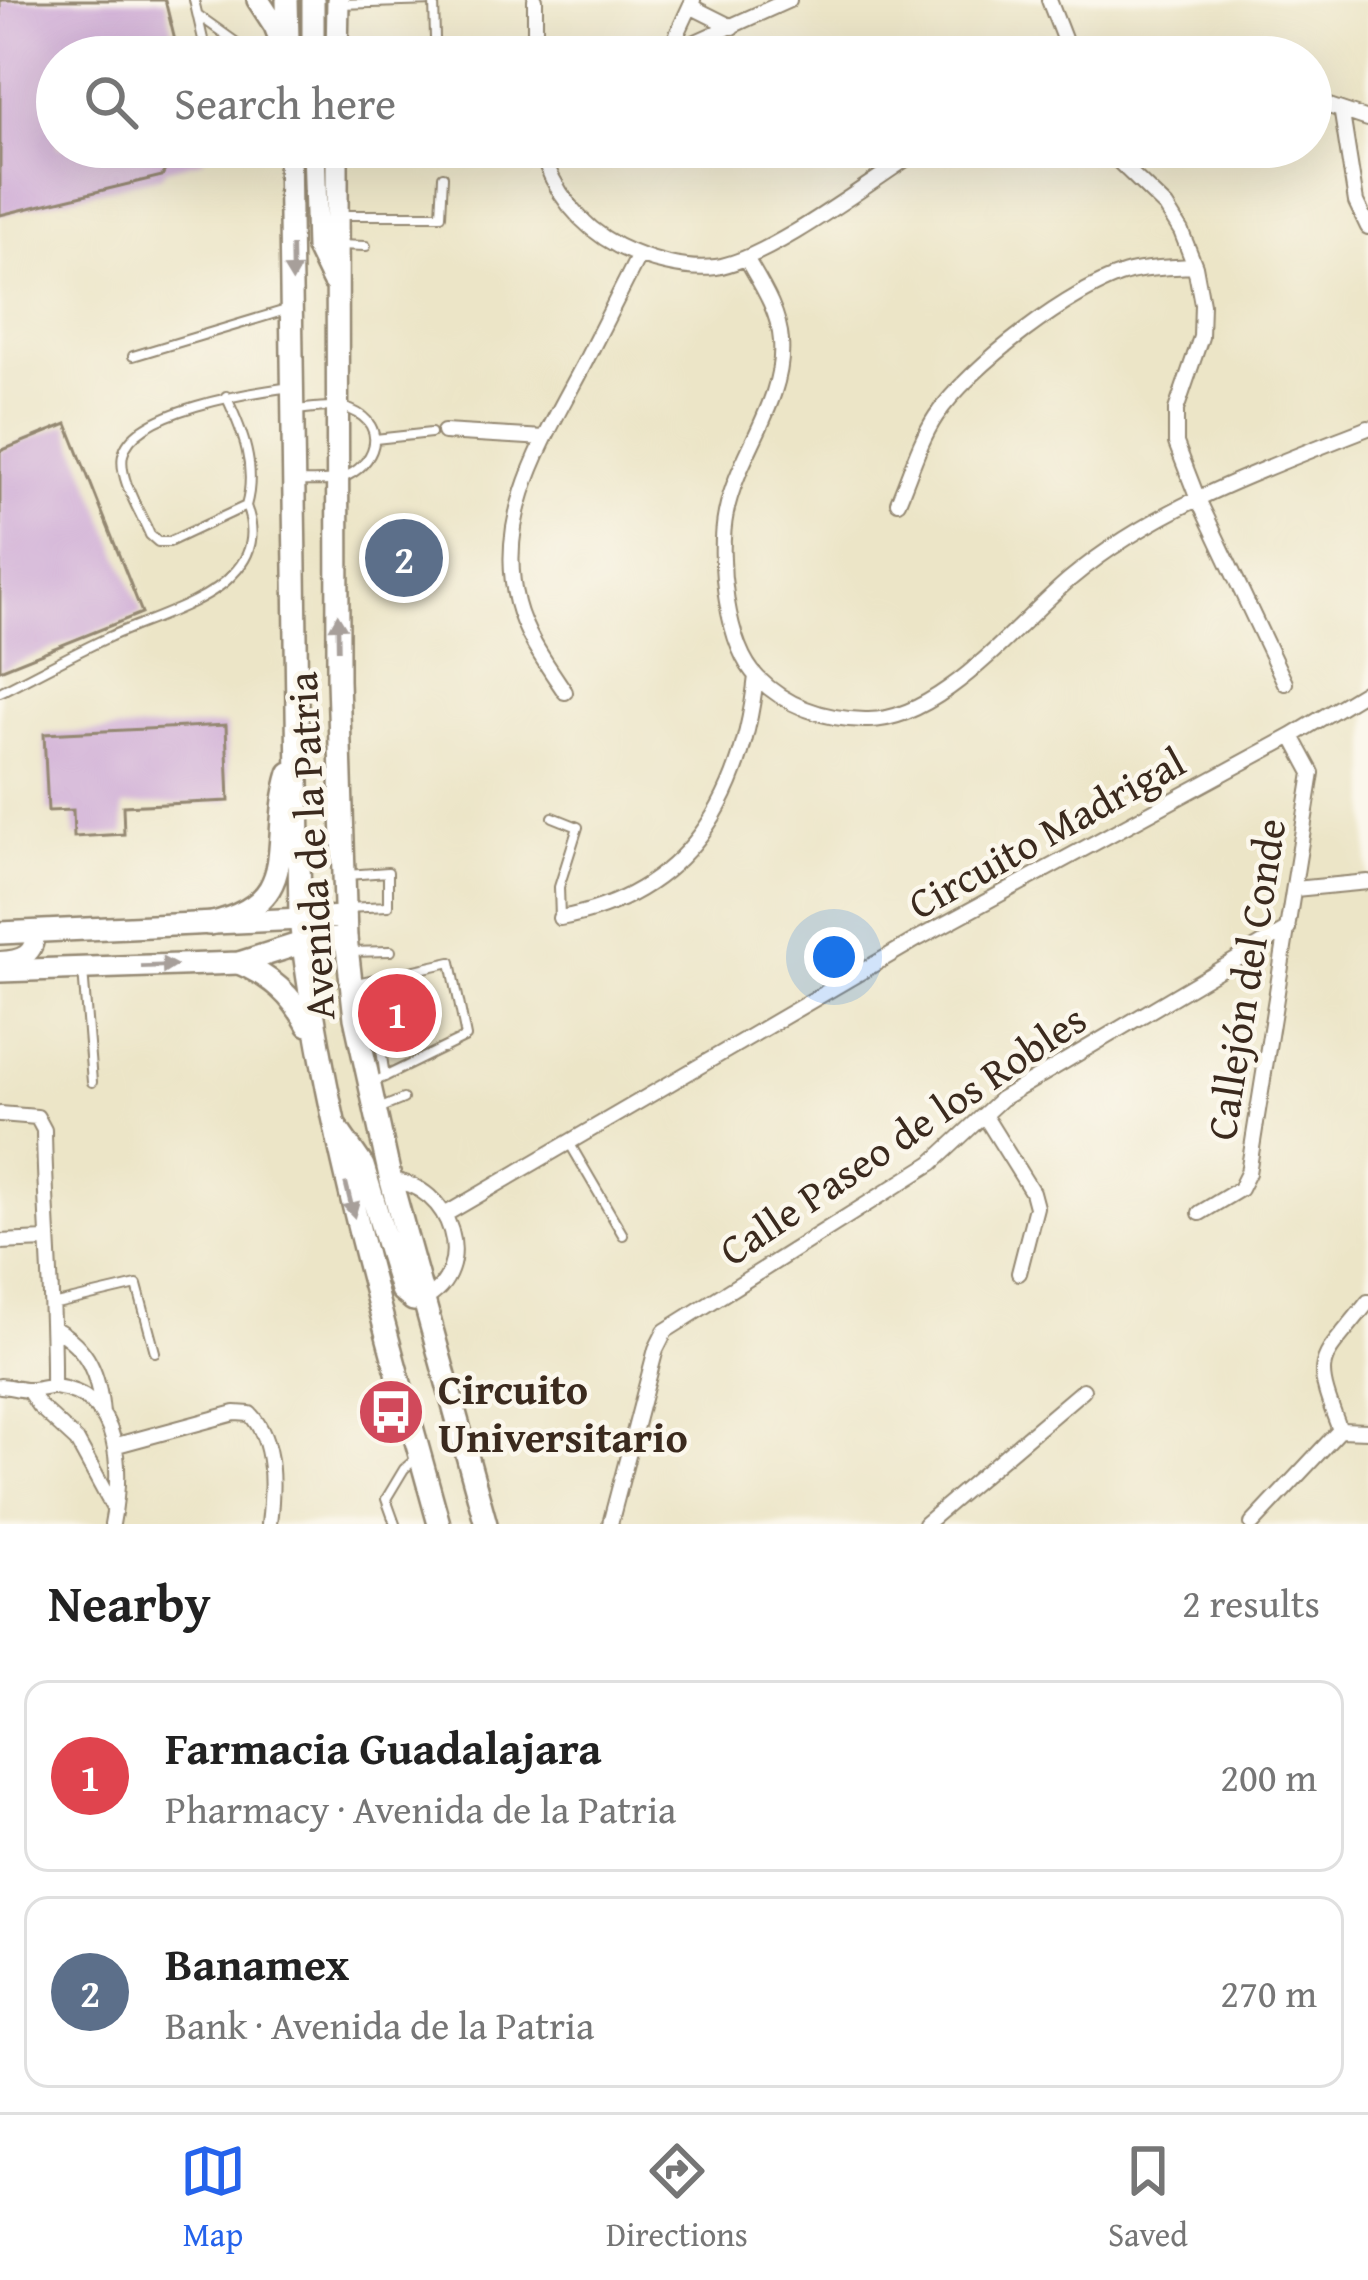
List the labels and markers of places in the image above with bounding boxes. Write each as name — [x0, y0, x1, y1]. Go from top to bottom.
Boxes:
pin: 2 — [365, 513, 443, 603]
pin: 1 — [358, 968, 436, 1058]
place label: Circuito Universitario — [438, 1358, 688, 1467]
bus stop icon: Circuito Universitario — [356, 1377, 426, 1447]

